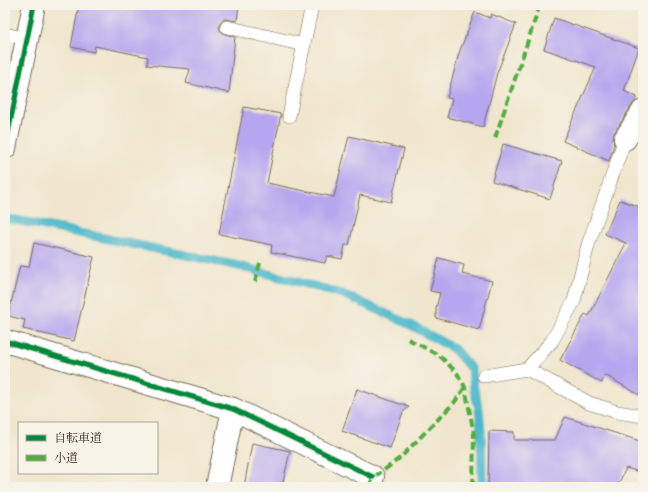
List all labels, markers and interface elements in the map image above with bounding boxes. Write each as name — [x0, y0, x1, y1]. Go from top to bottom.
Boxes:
legend — [18, 422, 158, 474]
text: 自転車道 — [54, 430, 102, 446]
text: 小道 — [54, 450, 78, 466]

